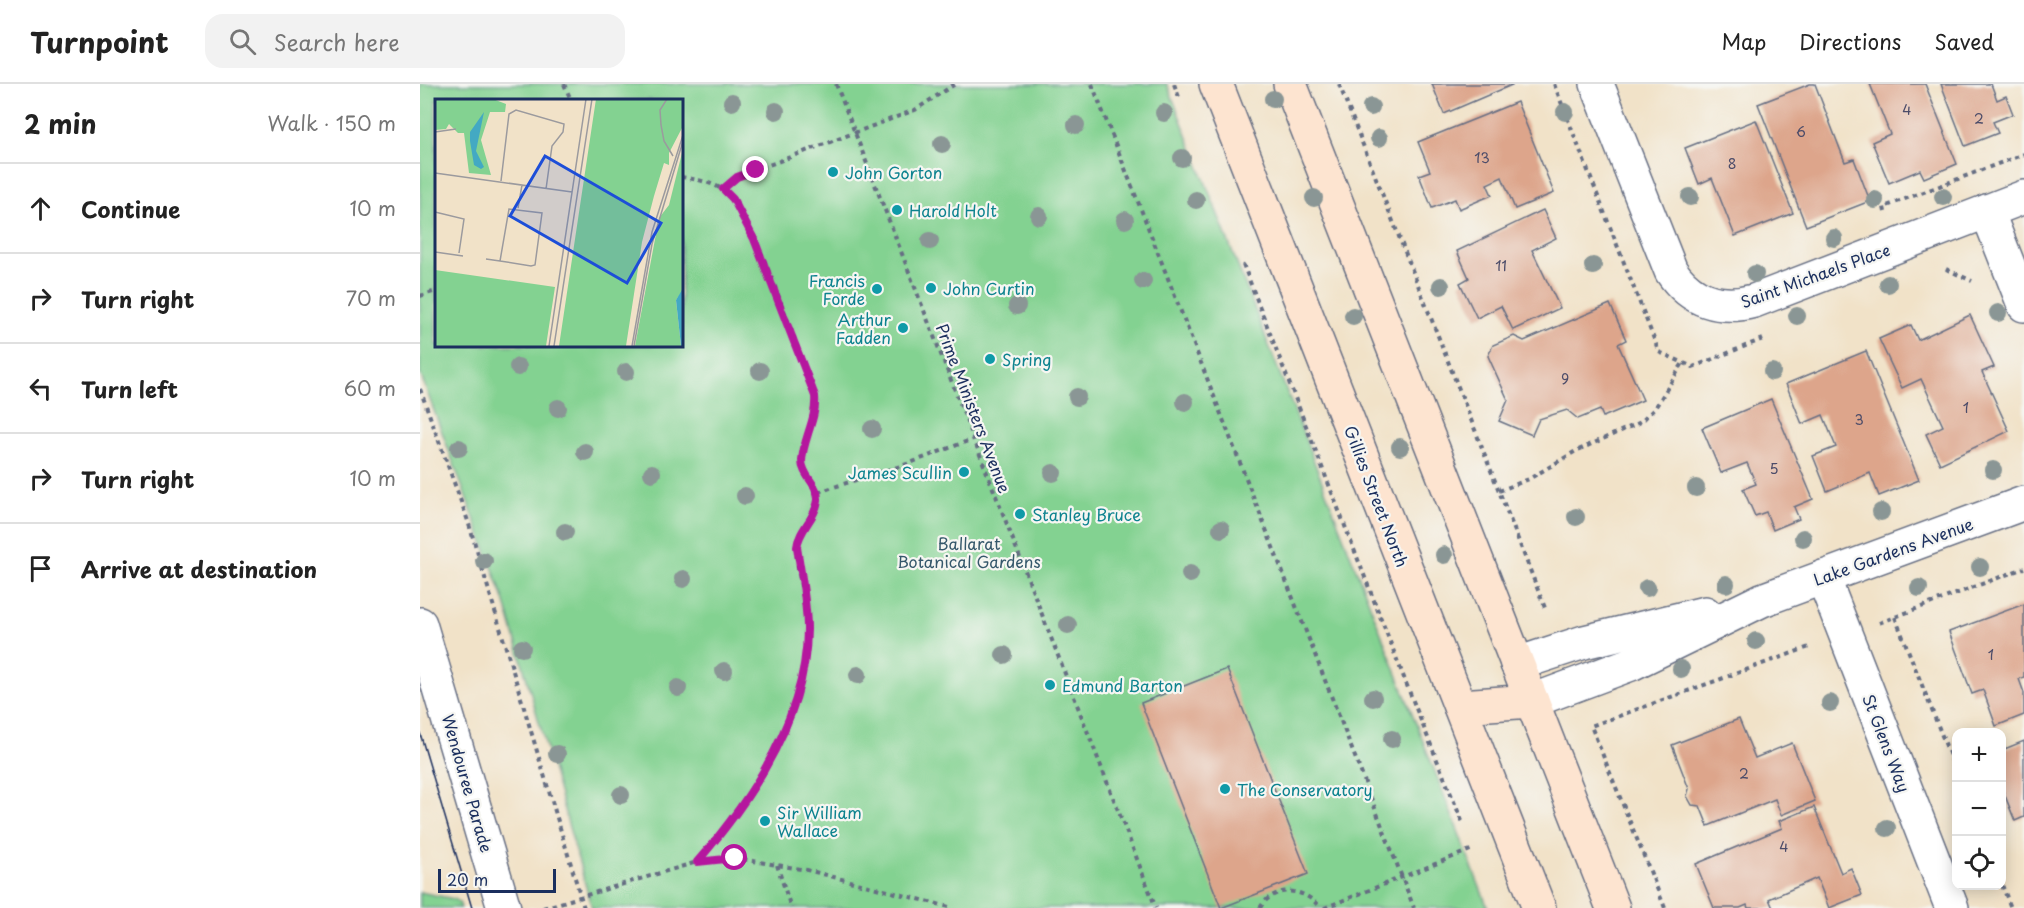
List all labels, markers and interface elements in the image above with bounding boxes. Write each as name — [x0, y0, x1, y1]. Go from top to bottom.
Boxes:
search box — [205, 14, 625, 68]
text: Turnpoint — [30, 20, 169, 63]
icon: search — [226, 25, 259, 58]
text: Search here — [274, 25, 400, 58]
text: Map — [1721, 25, 1766, 57]
text: Directions — [1799, 25, 1901, 57]
text: Saved — [1934, 25, 1994, 57]
inset map — [435, 99, 682, 346]
house number: 4 — [1902, 99, 1912, 120]
text: 2 min — [24, 104, 97, 143]
text: Walk · 150 m — [267, 108, 396, 138]
house number: 2 — [1974, 108, 1984, 129]
house number: 6 — [1796, 121, 1806, 142]
house number: 13 — [1474, 147, 1490, 168]
house number: 8 — [1728, 153, 1736, 174]
route end — [742, 156, 768, 182]
place label: John Gorton — [845, 160, 942, 184]
marker: John Gorton — [826, 165, 840, 179]
icon: ahead — [24, 192, 57, 225]
text: Continue — [81, 192, 180, 225]
text: 10 m — [349, 193, 396, 223]
place label: Harold Holt — [909, 198, 997, 222]
marker: Harold Holt — [890, 203, 904, 217]
street label: Saint Michaels Place — [1737, 237, 1893, 313]
house number: 11 — [1495, 255, 1507, 276]
place label: Francis Forde — [809, 268, 865, 310]
place label: John Curtin — [943, 276, 1035, 300]
marker: John Curtin — [924, 281, 938, 295]
icon: right — [24, 282, 57, 315]
text: Turn right — [81, 282, 194, 315]
marker: Francis Forde — [870, 282, 884, 296]
text: 70 m — [346, 283, 396, 313]
place label: Arthur Fadden — [836, 307, 892, 349]
street label: Prime Ministers Avenue — [931, 320, 1018, 497]
marker: Arthur Fadden — [896, 321, 910, 335]
place label: Spring — [1002, 347, 1052, 371]
marker: Spring — [983, 352, 997, 366]
house number: 9 — [1561, 368, 1569, 389]
icon: left — [24, 372, 57, 405]
text: Turn left — [81, 372, 178, 405]
text: 60 m — [344, 373, 396, 403]
house number: 1 — [1963, 397, 1969, 418]
house number: 3 — [1854, 409, 1864, 430]
street label: Gillies Street North — [1339, 422, 1415, 570]
house number: 5 — [1769, 458, 1779, 479]
place label: James Scullin — [848, 460, 952, 484]
icon: right — [24, 462, 57, 495]
text: Turn right — [81, 462, 194, 495]
text: 10 m — [349, 463, 396, 493]
marker: James Scullin — [957, 465, 971, 479]
place label: Stanley Bruce — [1032, 502, 1141, 526]
marker: Stanley Bruce — [1013, 507, 1027, 521]
street label: Lake Gardens Avenue — [1810, 511, 1976, 591]
park label: Ballarat Botanical Gardens — [897, 531, 1041, 573]
icon: arrive — [24, 552, 57, 585]
text: Arrive at destination — [81, 552, 317, 585]
house number: 1 — [1988, 644, 1994, 665]
place label: Edmund Barton — [1062, 673, 1183, 697]
marker: Edmund Barton — [1043, 678, 1057, 692]
street label: St Glens Way — [1857, 691, 1917, 795]
street label: Wendouree Parade — [437, 711, 499, 855]
map controls — [1952, 728, 2006, 890]
button: + — [1952, 728, 2006, 782]
house number: 2 — [1739, 763, 1749, 784]
place label: The Conservatory — [1237, 777, 1373, 801]
marker: The Conservatory — [1218, 782, 1232, 796]
button: − — [1952, 782, 2006, 836]
place label: Sir William Wallace — [777, 800, 862, 842]
marker: Sir William Wallace — [758, 814, 772, 828]
house number: 4 — [1779, 836, 1789, 857]
button: locate — [1952, 836, 2006, 890]
route start — [721, 844, 747, 870]
scale bar — [438, 866, 556, 894]
text: 20 m — [447, 867, 488, 891]

